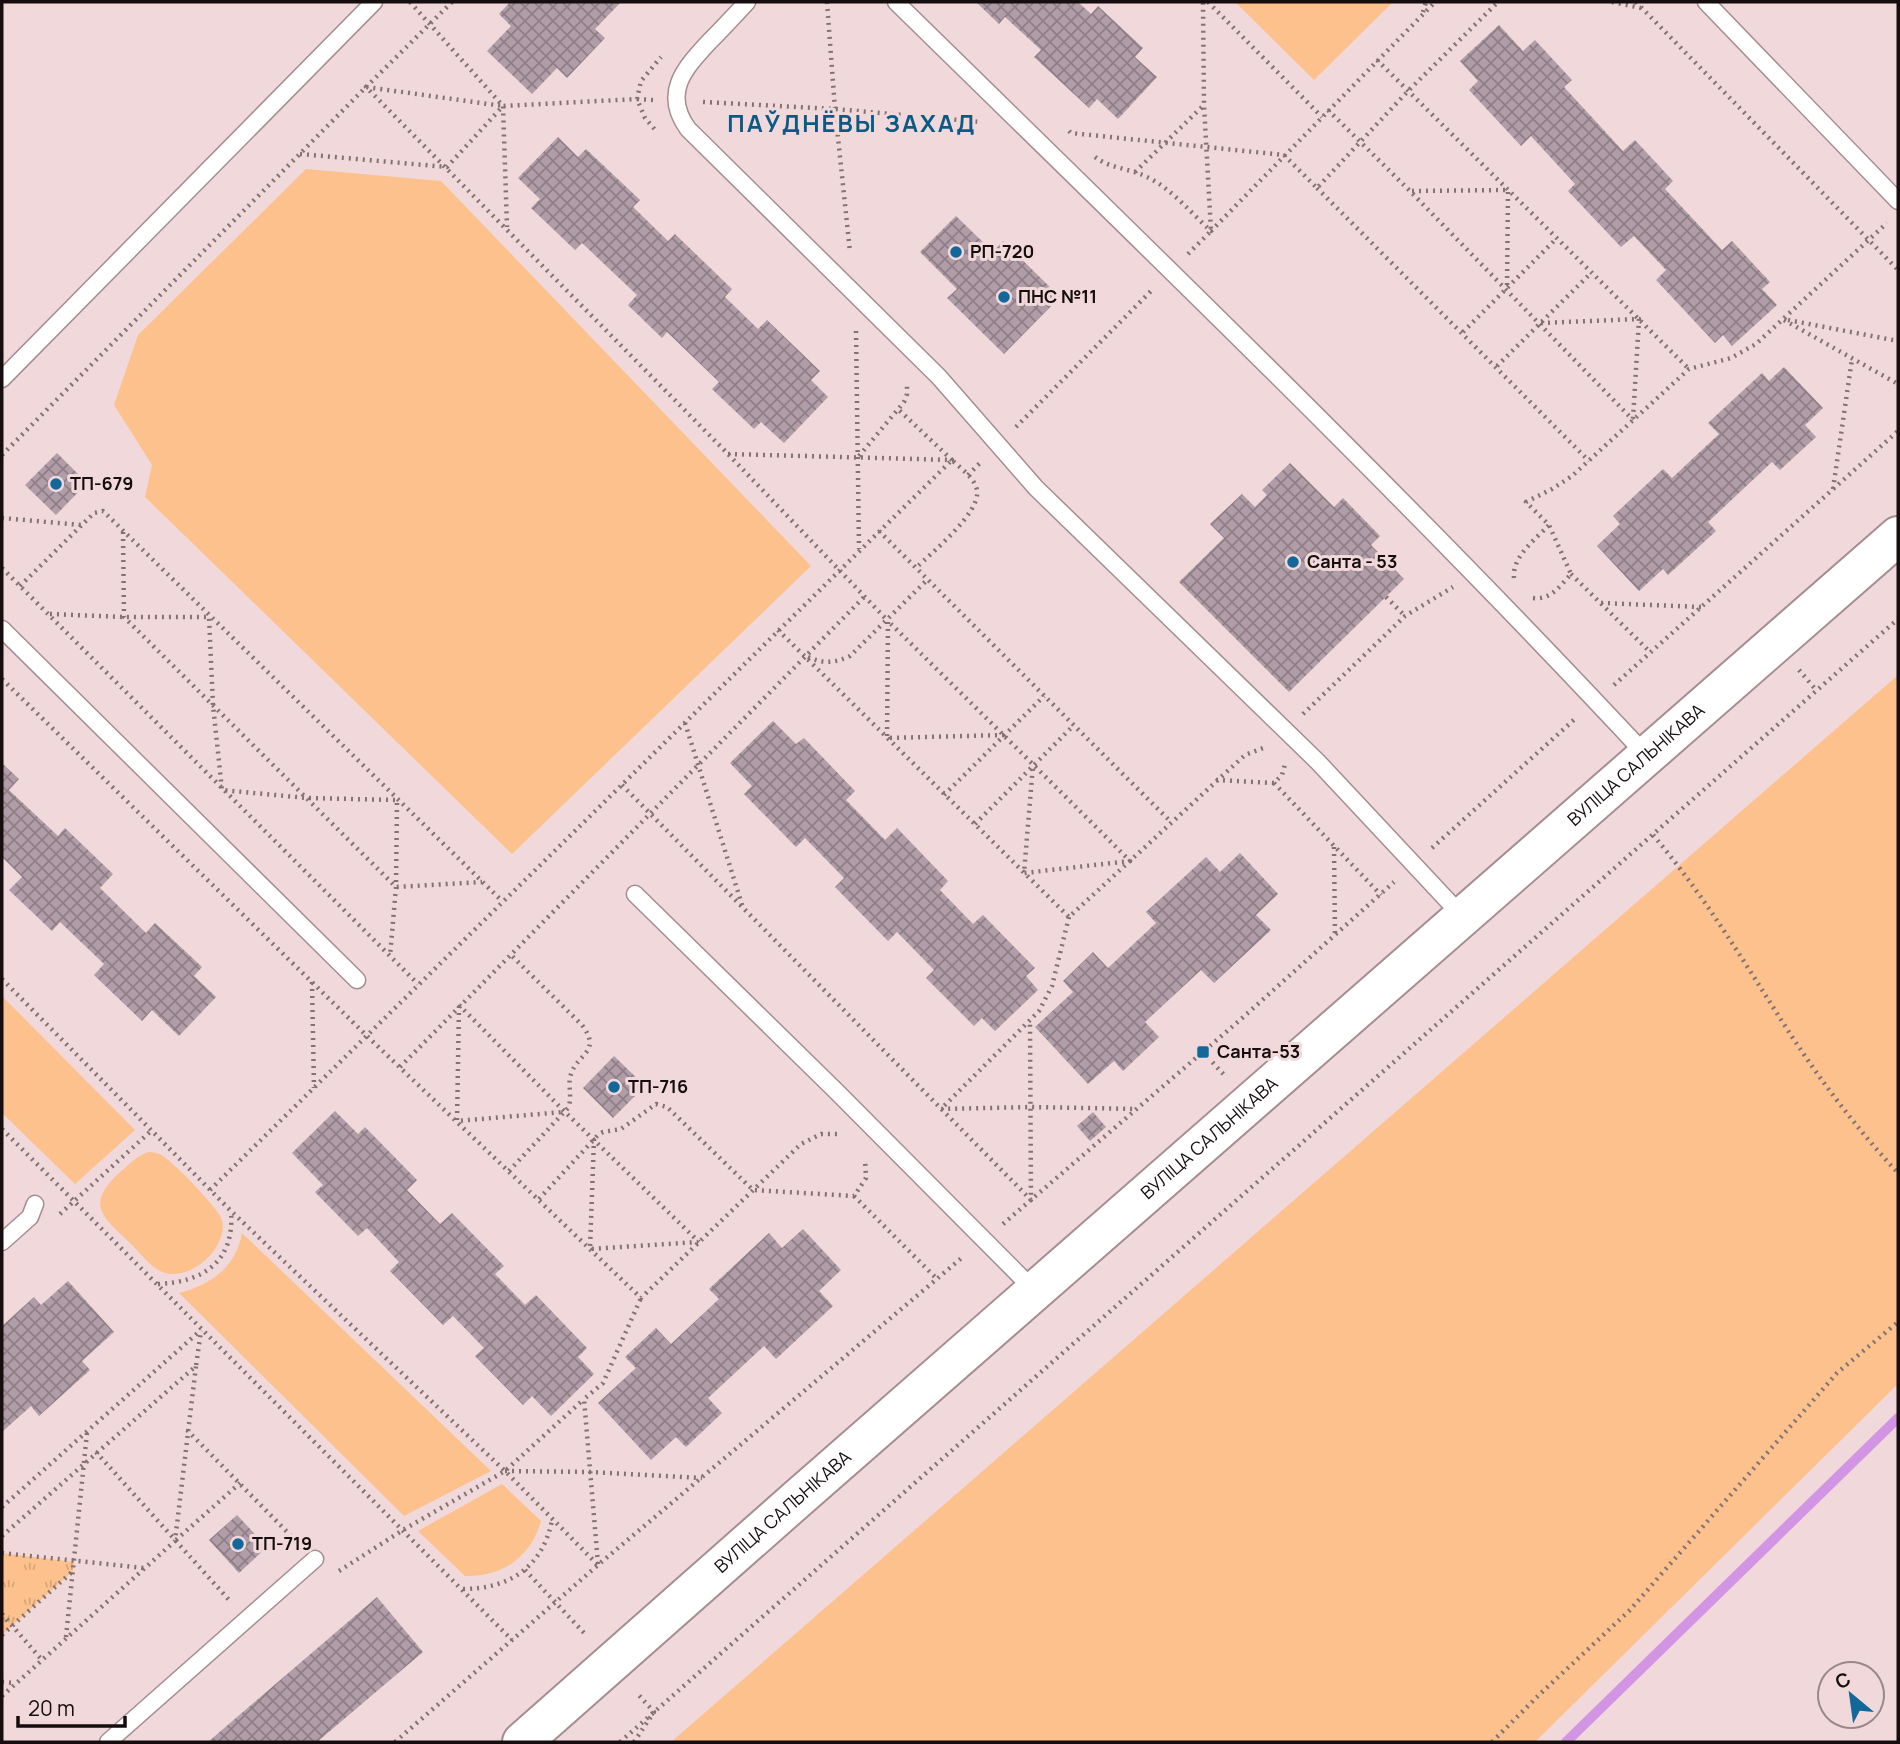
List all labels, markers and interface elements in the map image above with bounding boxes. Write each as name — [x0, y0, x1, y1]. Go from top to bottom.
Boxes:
district label: ПАЎДНЁВЫ ЗАХАД — [727, 106, 977, 139]
place label: РП-720 — [970, 239, 1034, 263]
marker: РП-720 — [948, 244, 964, 260]
place label: ПНС №11 — [1018, 284, 1097, 308]
marker: ПНС №11 — [996, 289, 1012, 305]
place label: ТП-679 — [70, 471, 133, 495]
marker: ТП-679 — [48, 476, 64, 492]
place label: Санта - 53 — [1307, 549, 1397, 573]
marker: Санта - 53 — [1285, 554, 1301, 570]
street label: ВУЛІЦА САЛЬНІКАВА — [1562, 697, 1710, 831]
place label: Санта-53 — [1217, 1039, 1300, 1063]
marker: Санта-53 — [1195, 1044, 1211, 1060]
street label: ВУЛІЦА САЛЬНІКАВА — [1135, 1071, 1283, 1204]
place label: ТП-716 — [628, 1074, 688, 1098]
marker: ТП-716 — [606, 1079, 622, 1095]
street label: ВУЛІЦА САЛЬНІКАВА — [709, 1444, 856, 1578]
place label: ТП-719 — [252, 1531, 312, 1555]
marker: ТП-719 — [230, 1536, 246, 1552]
north arrow — [1816, 1660, 1886, 1730]
text: С — [1830, 1665, 1855, 1695]
scale bar — [18, 1684, 124, 1728]
text: 20 m — [28, 1694, 75, 1722]

